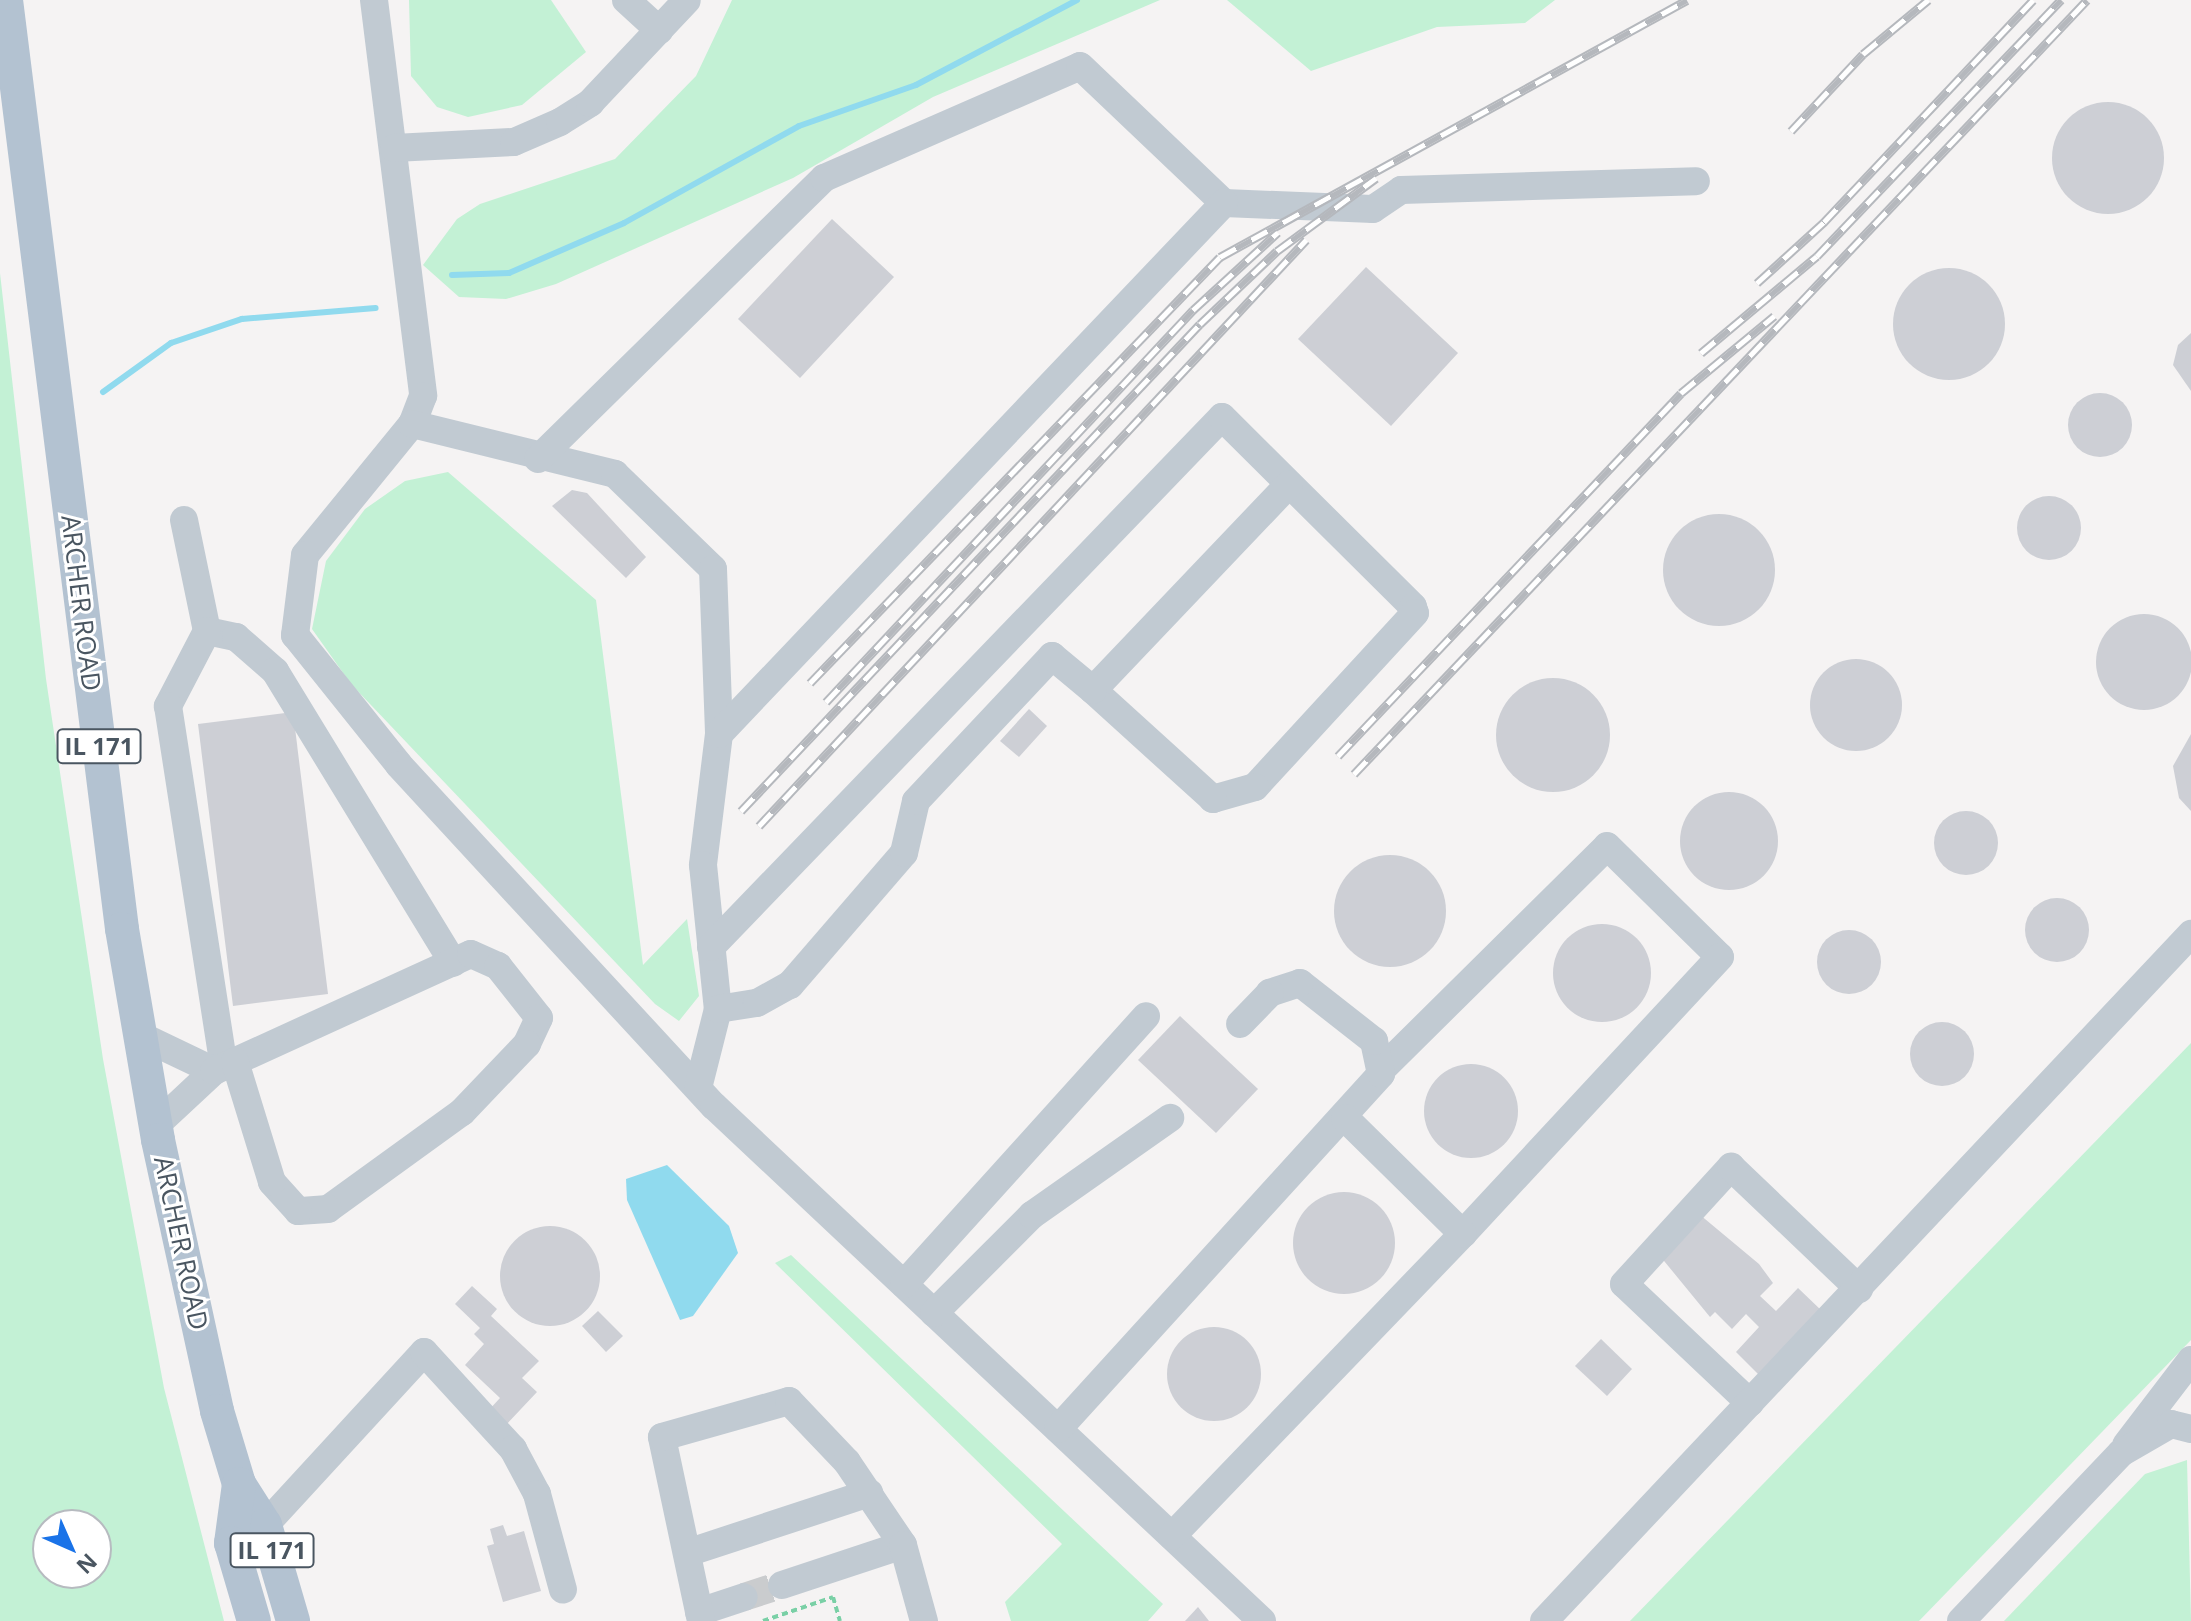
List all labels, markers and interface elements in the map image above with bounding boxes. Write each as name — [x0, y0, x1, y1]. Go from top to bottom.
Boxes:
street label: ARCHER ROAD — [55, 513, 107, 693]
road number: IL 171 — [55, 726, 143, 766]
street label: ARCHER ROAD — [147, 1153, 215, 1333]
north arrow — [32, 1509, 112, 1589]
road number: IL 171 — [228, 1530, 316, 1570]
text: N — [71, 1548, 104, 1581]

